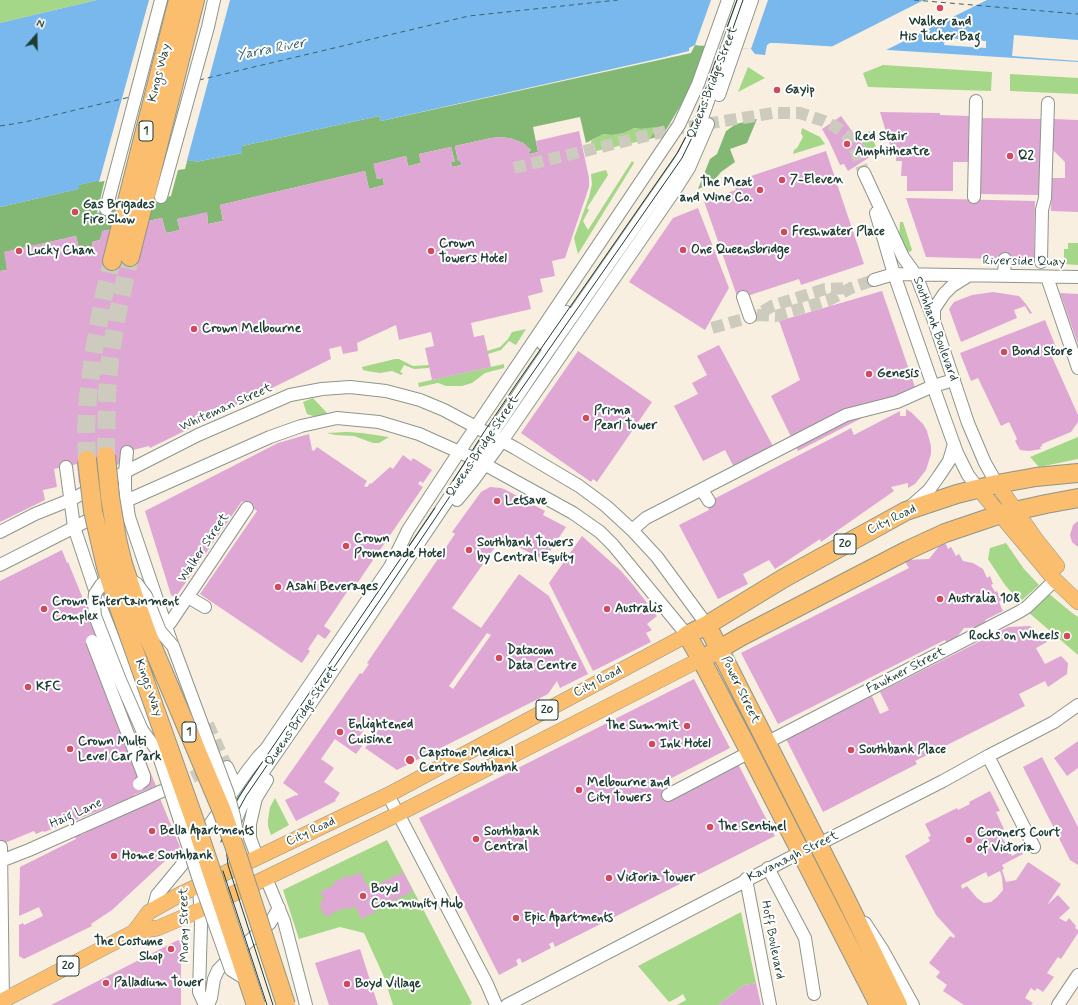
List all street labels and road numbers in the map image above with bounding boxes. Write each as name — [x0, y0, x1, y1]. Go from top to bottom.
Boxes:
street label: Queens Bridge Street — [684, 25, 742, 141]
street label: Kings Way — [145, 42, 175, 104]
road number: 1 — [139, 121, 153, 141]
street label: Riverside Quay — [982, 253, 1066, 271]
street label: Southbank Boulevard — [909, 275, 961, 383]
street label: Whiteman Street — [177, 381, 275, 435]
street label: Queens Bridge Street — [443, 393, 523, 501]
street label: City Road — [865, 501, 919, 539]
street label: Walker Street — [175, 510, 233, 586]
road number: 20 — [834, 534, 856, 554]
street label: Fawkner Street — [864, 644, 948, 698]
street label: Power Street — [717, 654, 763, 726]
street label: Kings Way — [130, 657, 166, 719]
street label: Queens Bridge Street — [262, 662, 342, 770]
street label: City Road — [571, 663, 625, 701]
road number: 20 — [536, 700, 558, 720]
road number: 1 — [182, 722, 196, 742]
street label: Haig Lane — [47, 796, 105, 832]
street label: City Road — [284, 814, 338, 850]
street label: Kavanagh Street — [745, 828, 841, 886]
street label: Moray Street — [177, 887, 193, 963]
street label: Hoff Boulevard — [757, 899, 787, 981]
road number: 20 — [57, 956, 79, 976]

